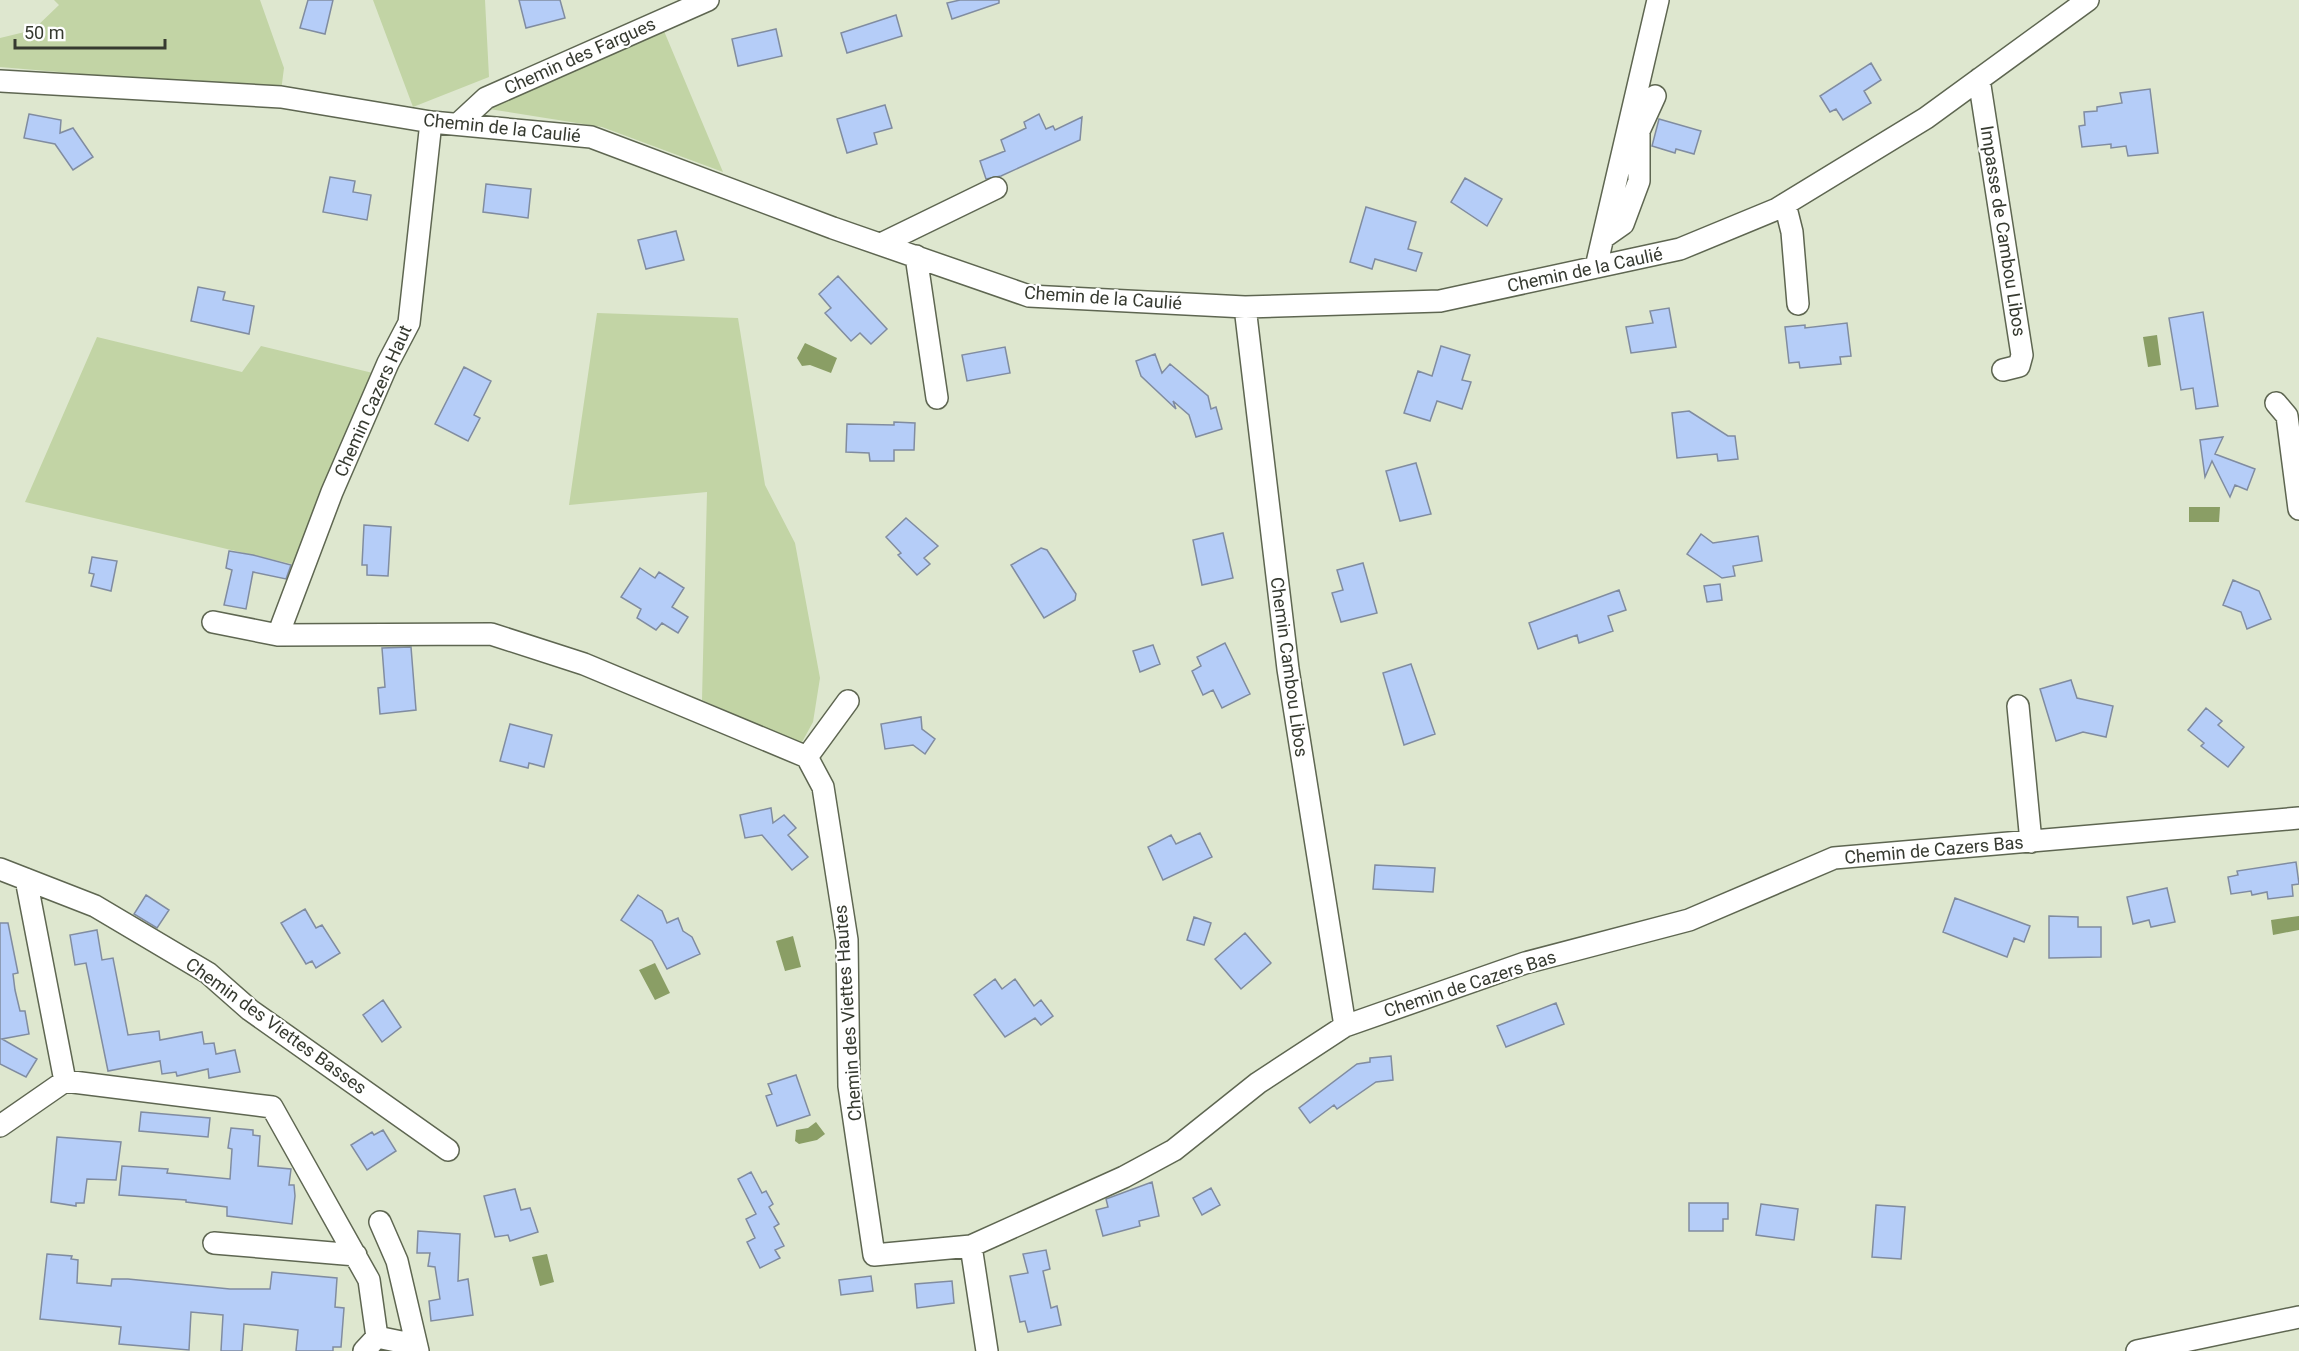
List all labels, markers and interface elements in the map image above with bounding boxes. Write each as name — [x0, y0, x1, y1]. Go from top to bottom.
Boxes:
scale bar — [15, 12, 165, 50]
street label: Chemin des Fargues — [501, 13, 659, 98]
text: 50 m — [24, 22, 64, 43]
street label: Chemin de la Caulié — [422, 109, 582, 146]
street label: Impasse de Cambou Libos — [1976, 124, 2031, 338]
street label: Chemin de la Caulié — [1505, 243, 1664, 296]
street label: Chemin de la Caulié — [1023, 282, 1183, 313]
street label: Chemin Cazers Haut — [330, 322, 416, 480]
street label: Chemin Cambou Libos — [1266, 576, 1313, 758]
street label: Chemin de Cazers Bas — [1843, 831, 2024, 868]
street label: Chemin des Viettes Hautes — [829, 904, 866, 1122]
street label: Chemin de Cazers Bas — [1381, 946, 1559, 1021]
street label: Chemin des Viettes Basses — [182, 953, 371, 1098]

